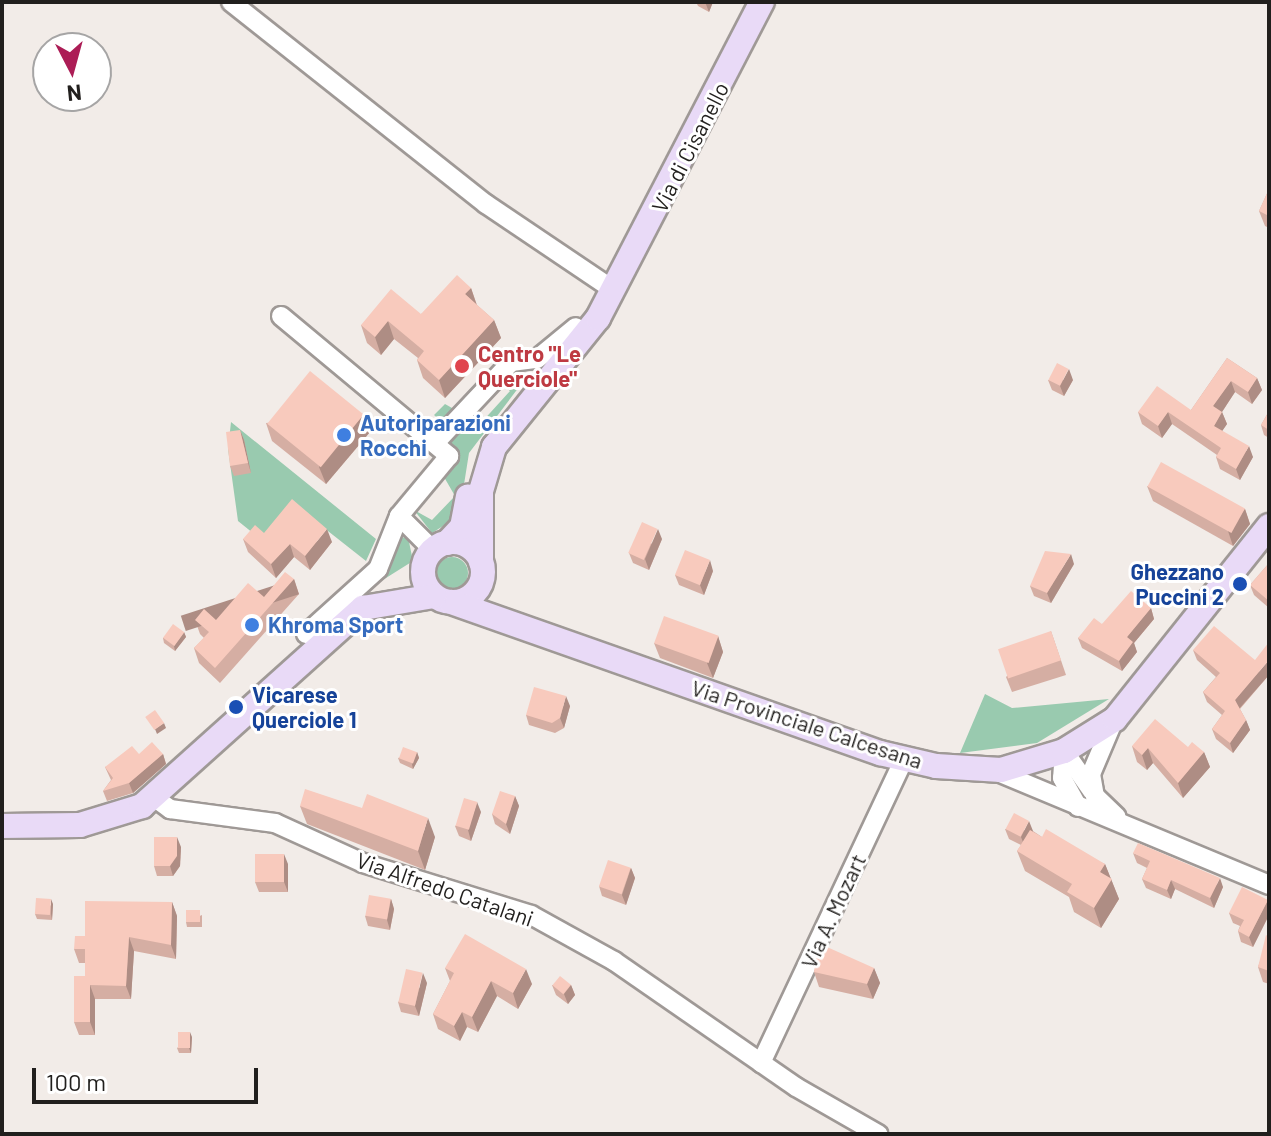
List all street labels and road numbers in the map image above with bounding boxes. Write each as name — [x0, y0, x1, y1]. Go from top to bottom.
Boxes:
street label: Via di Cisanello — [646, 77, 734, 217]
street label: Via Provinciale Calcesana — [688, 674, 926, 774]
street label: Via Alfredo Catalani — [353, 846, 537, 932]
street label: Via A. Mozart — [795, 850, 871, 972]

